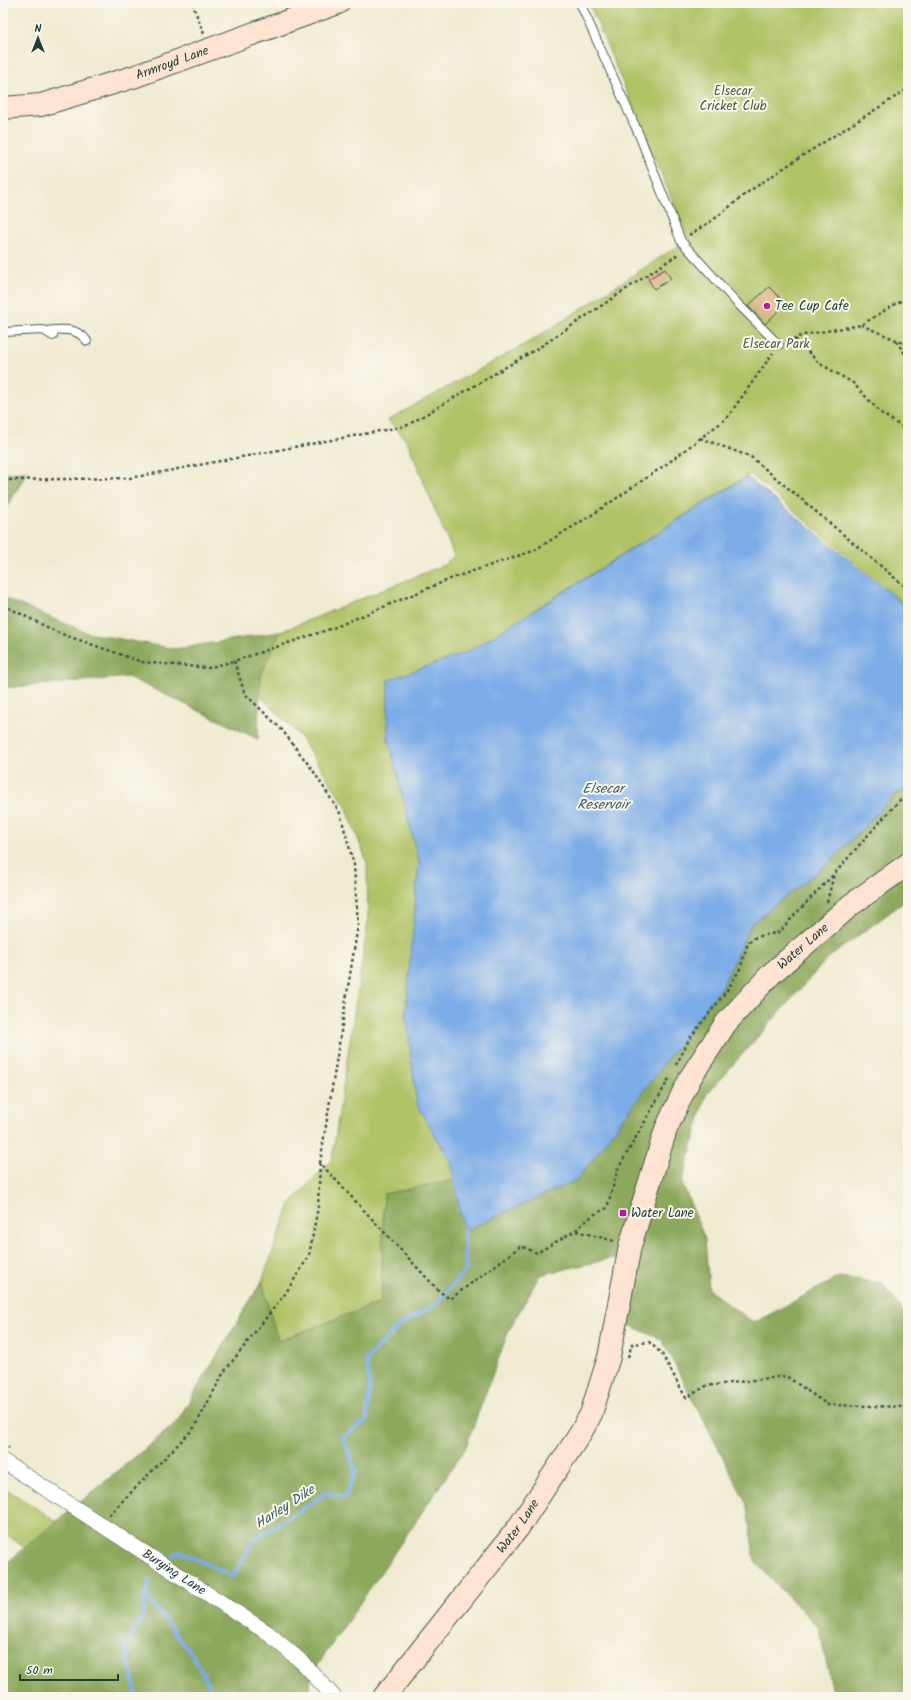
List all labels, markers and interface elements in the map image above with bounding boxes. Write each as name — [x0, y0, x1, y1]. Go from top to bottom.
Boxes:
north arrow — [18, 18, 58, 58]
text: N — [35, 20, 42, 38]
street label: Armroyd Lane — [133, 40, 212, 86]
park label: Elsecar Cricket Club — [699, 81, 767, 117]
place label: Tee Cup Cafe — [775, 296, 849, 317]
marker: Tee Cup Cafe — [762, 301, 772, 311]
park label: Elsecar Park — [742, 334, 810, 355]
water label: Elsecar Reservoir — [577, 778, 632, 816]
street label: Water Lane — [772, 918, 834, 975]
place label: Water Lane — [631, 1203, 694, 1224]
marker: Water Lane — [618, 1208, 628, 1218]
water label: Harley Dike — [251, 1478, 321, 1535]
street label: Water Lane — [491, 1495, 545, 1558]
street label: Burying Lane — [138, 1544, 210, 1601]
scale bar — [20, 1656, 118, 1682]
text: 50 m — [26, 1661, 53, 1680]

